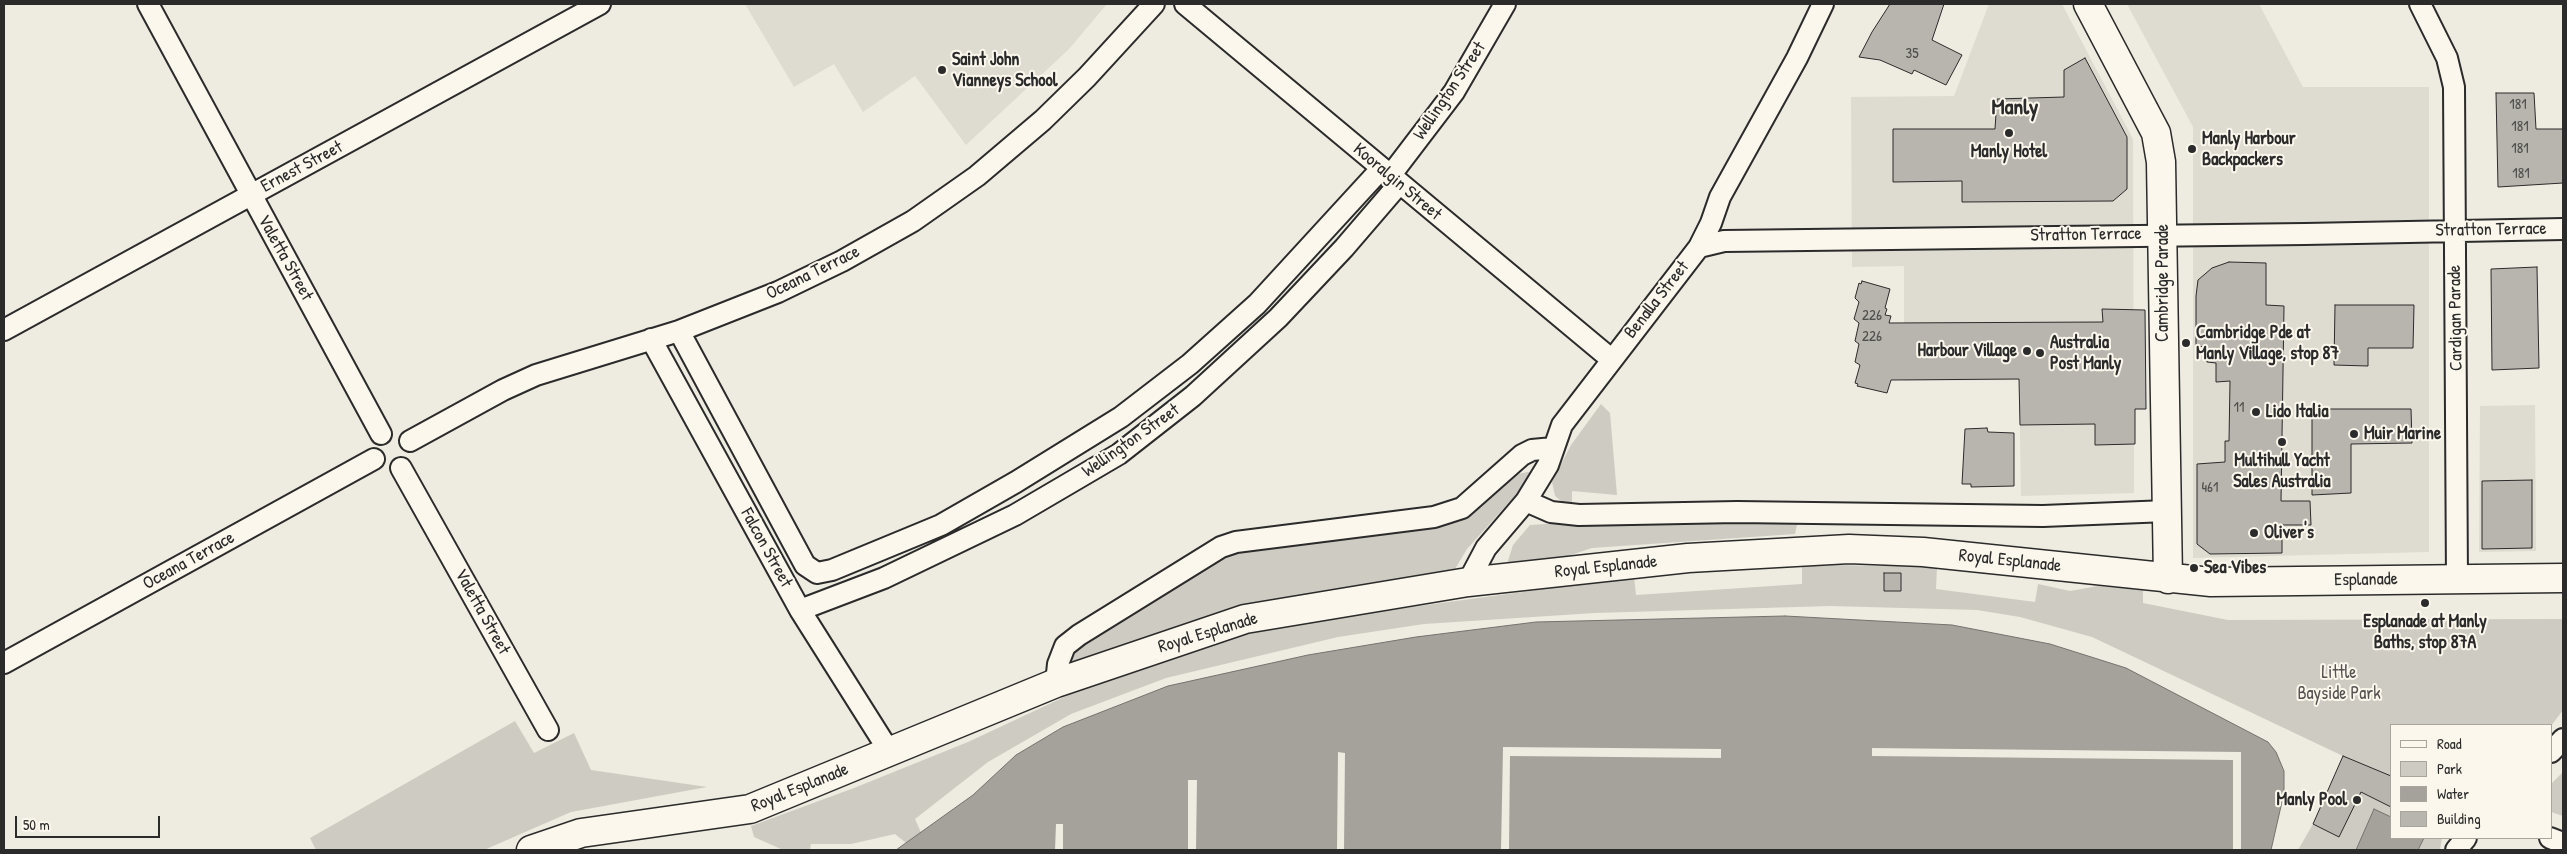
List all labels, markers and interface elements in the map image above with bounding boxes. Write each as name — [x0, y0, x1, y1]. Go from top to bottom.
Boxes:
street label: Wellington Street — [1409, 38, 1491, 144]
house number: 35 — [1905, 45, 1919, 63]
place label: Saint John Vianneys School — [952, 49, 1057, 92]
marker: Saint John Vianneys School — [936, 64, 948, 76]
district label: Manly — [1992, 95, 2038, 121]
house number: 181 — [2509, 96, 2527, 114]
house number: 181 — [2511, 118, 2529, 136]
marker: Manly Hotel — [2003, 127, 2015, 139]
place label: Manly Harbour Backpackers — [2202, 128, 2296, 170]
street label: Ernest Street — [257, 136, 347, 198]
street label: Kooralgin Street — [1348, 139, 1446, 225]
house number: 181 — [2511, 140, 2529, 158]
place label: Manly Hotel — [1971, 141, 2047, 163]
marker: Manly Harbour Backpackers — [2186, 143, 2198, 155]
house number: 181 — [2512, 165, 2530, 183]
street label: Valetta Street — [253, 211, 317, 305]
street label: Stratton Terrace — [2435, 218, 2547, 242]
street label: Stratton Terrace — [2030, 223, 2142, 247]
street label: Cambridge Parade — [2152, 224, 2174, 342]
street label: Oceana Terrace — [763, 241, 863, 305]
street label: Benalla Street — [1620, 257, 1694, 343]
street label: Cardigan Parade — [2444, 265, 2468, 371]
house number: 226 — [1862, 307, 1882, 325]
place label: Cambridge Pde at Manly Village, stop 87 — [2196, 322, 2339, 364]
house number: 226 — [1862, 328, 1882, 346]
place label: Australia Post Manly — [2050, 332, 2121, 374]
marker: Cambridge Pde at Manly Village, stop 87 — [2180, 337, 2192, 349]
place label: Harbour Village — [1918, 340, 2017, 362]
marker: Harbour Village — [2021, 345, 2033, 357]
marker: Australia Post Manly — [2034, 347, 2046, 359]
house number: 11 — [2234, 399, 2244, 417]
street label: Wellington Street — [1078, 400, 1184, 482]
place label: Lido Italia — [2266, 401, 2328, 423]
marker: Lido Italia — [2250, 406, 2262, 418]
place label: Muir Marine — [2364, 423, 2441, 445]
marker: Muir Marine — [2348, 428, 2360, 440]
marker: Multihull Yacht Sales Australia — [2276, 436, 2288, 448]
place label: Multihull Yacht Sales Australia — [2233, 450, 2331, 492]
house number: 461 — [2201, 479, 2219, 497]
street label: Falcon Street — [735, 505, 797, 591]
place label: Oliver's — [2264, 522, 2314, 544]
street label: Oceana Terrace — [140, 527, 238, 595]
marker: Oliver's — [2248, 527, 2260, 539]
street label: Royal Esplanade — [1958, 545, 2062, 577]
street label: Royal Esplanade — [1554, 551, 1658, 583]
place label: Sea Vibes — [2204, 557, 2266, 579]
marker: Sea Vibes — [2188, 562, 2200, 574]
street label: Valetta Street — [450, 565, 514, 659]
street label: Esplanade — [2334, 569, 2398, 591]
marker: Esplanade at Manly Baths, stop 87A — [2419, 597, 2431, 609]
street label: Royal Esplanade — [1156, 608, 1260, 658]
place label: Esplanade at Manly Baths, stop 87A — [2363, 611, 2487, 654]
park label: Little Bayside Park — [2297, 662, 2381, 704]
legend — [2390, 724, 2552, 839]
text: Road — [2437, 733, 2462, 754]
text: Park — [2437, 758, 2462, 779]
street label: Royal Esplanade — [748, 759, 852, 817]
text: Water — [2437, 783, 2469, 804]
place label: Manly Pool — [2277, 789, 2347, 811]
marker: Manly Pool — [2351, 794, 2363, 806]
scale bar — [18, 806, 162, 838]
text: Building — [2437, 808, 2481, 829]
text: 50 m — [23, 814, 50, 835]

